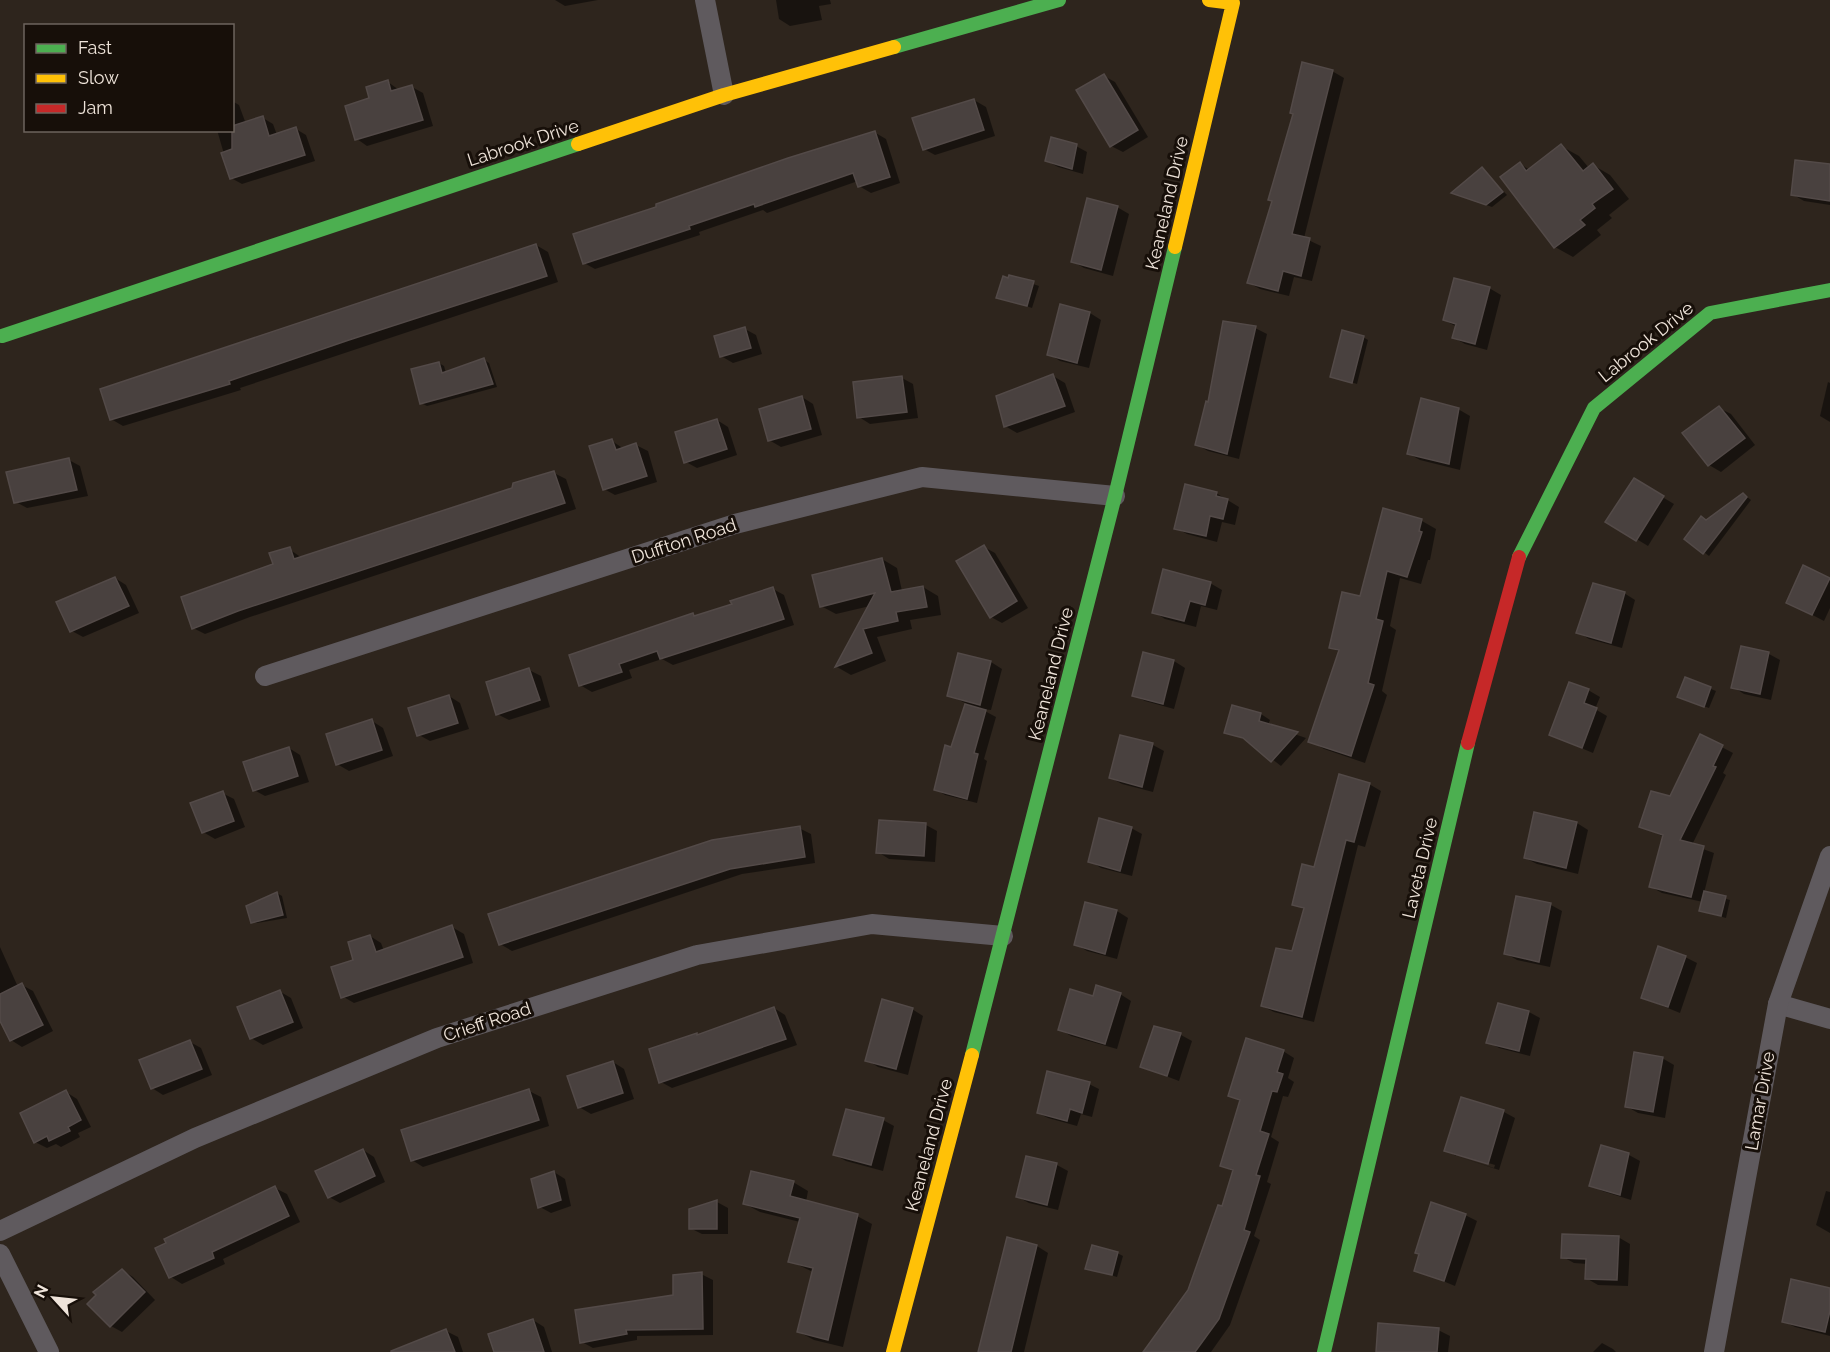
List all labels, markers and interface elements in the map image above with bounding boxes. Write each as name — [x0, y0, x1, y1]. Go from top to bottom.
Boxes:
legend — [24, 24, 234, 132]
text: Fast — [78, 37, 112, 58]
text: Slow — [78, 67, 119, 88]
text: Jam — [78, 97, 113, 118]
street label: Labrook Drive — [464, 114, 582, 170]
street label: Keaneland Drive — [1141, 134, 1192, 272]
street label: Labrook Drive — [1594, 297, 1698, 386]
street label: Duffton Road — [629, 514, 739, 567]
street label: Keaneland Drive — [1024, 605, 1077, 743]
street label: Laveta Drive — [1398, 815, 1441, 921]
street label: Crieff Road — [440, 997, 533, 1046]
street label: Lamar Drive — [1740, 1049, 1779, 1152]
street label: Keaneland Drive — [901, 1076, 956, 1213]
north arrow — [24, 1268, 84, 1328]
text: N — [30, 1282, 52, 1301]

